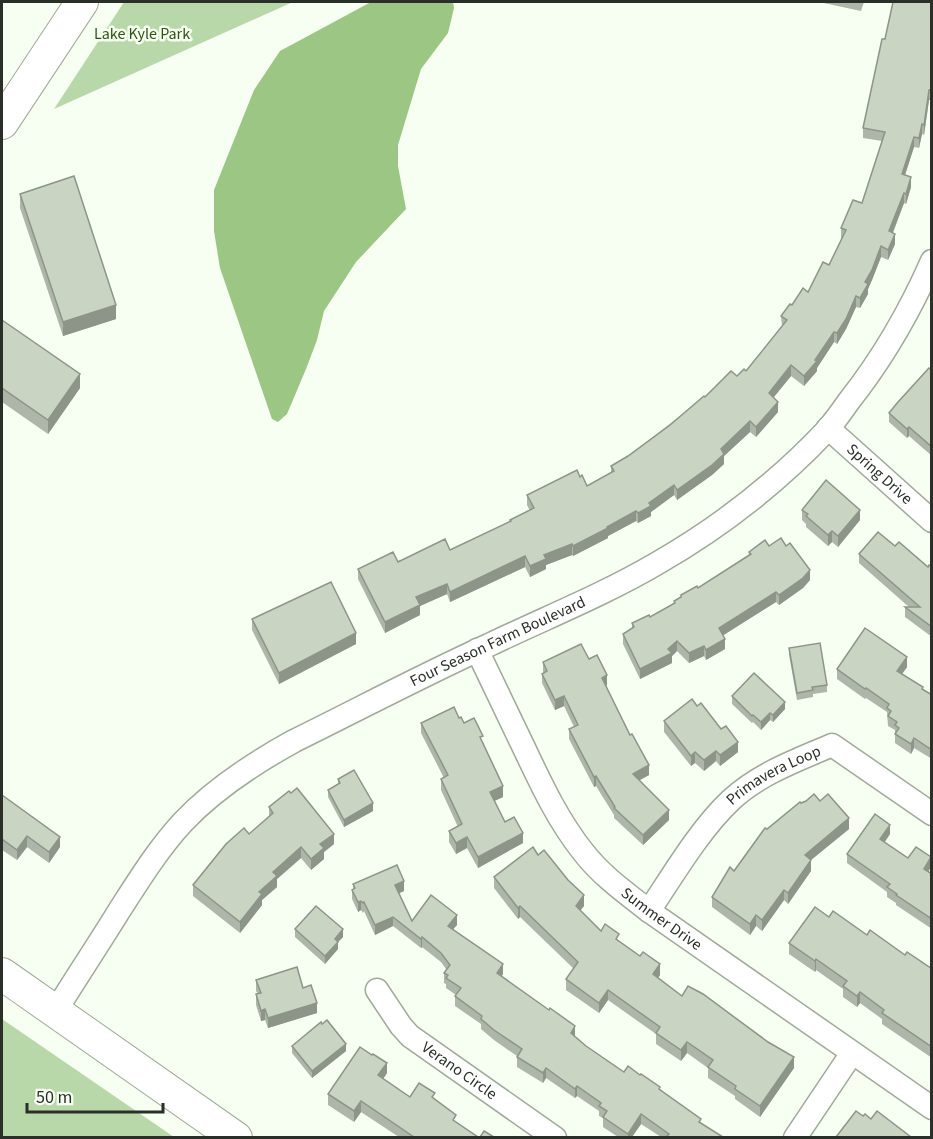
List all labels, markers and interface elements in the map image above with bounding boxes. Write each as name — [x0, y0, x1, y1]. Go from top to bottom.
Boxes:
park label: Lake Kyle Park — [94, 23, 190, 45]
street label: Spring Drive — [842, 439, 917, 509]
street label: Four Season Farm Boulevard — [406, 591, 589, 692]
street label: Primavera Loop — [721, 740, 824, 810]
street label: Summer Drive — [616, 882, 707, 956]
street label: Verano Circle — [417, 1036, 502, 1105]
scale bar — [27, 1076, 164, 1114]
text: 50 m — [36, 1085, 72, 1110]

